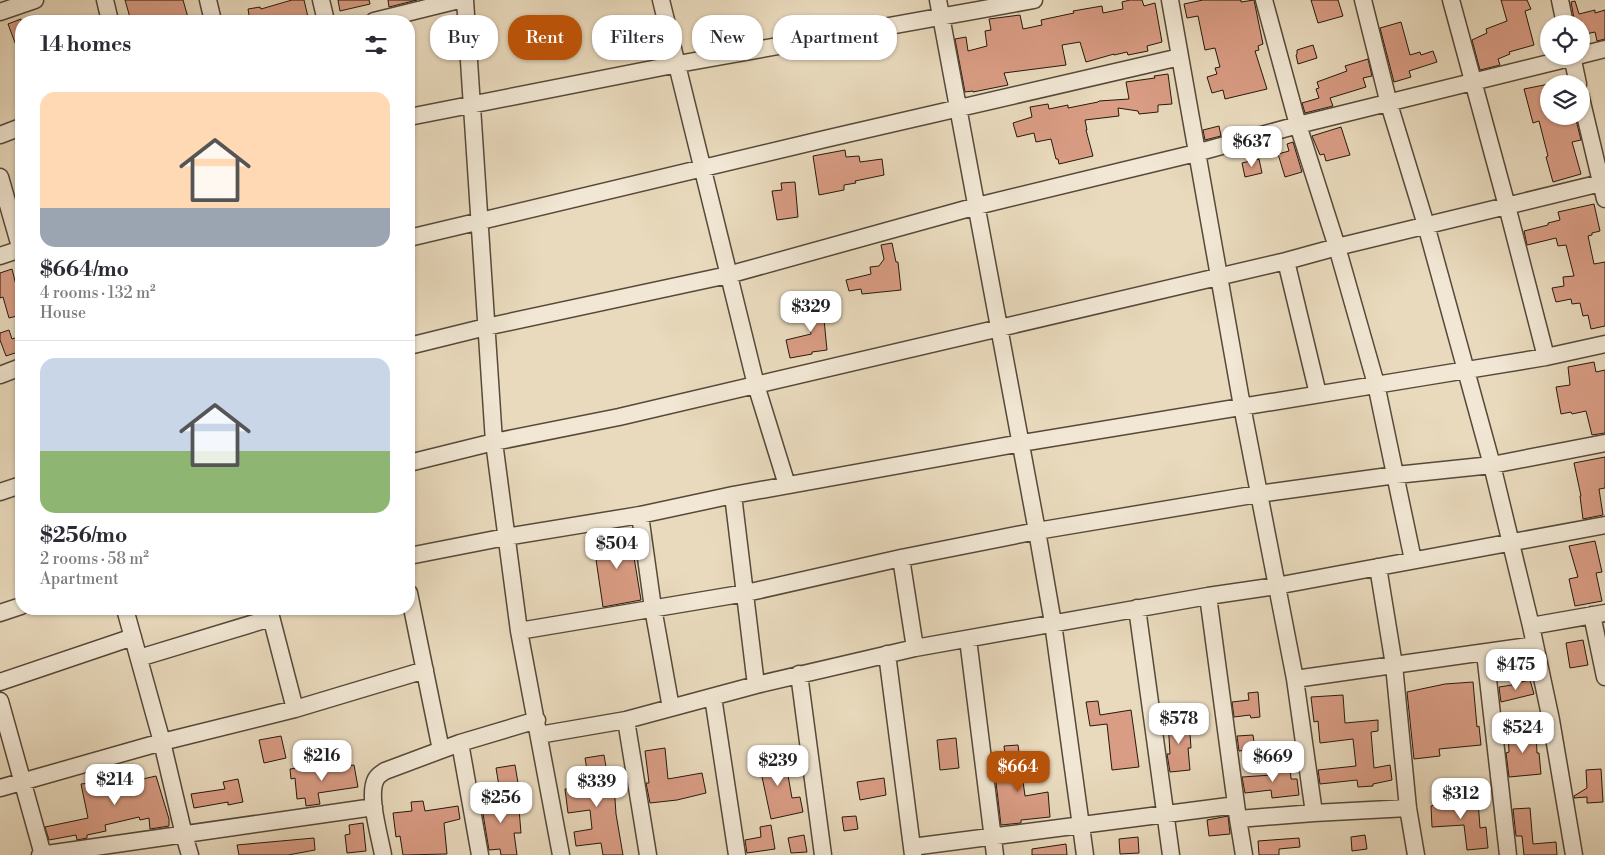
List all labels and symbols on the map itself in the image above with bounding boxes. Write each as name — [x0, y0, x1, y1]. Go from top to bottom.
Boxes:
pin: $637 — [1222, 126, 1282, 168]
pin: $329 — [781, 290, 841, 333]
pin: $504 — [587, 528, 647, 570]
pin: $475 — [1486, 648, 1546, 691]
pin: $578 — [1149, 702, 1209, 745]
pin: $524 — [1493, 712, 1553, 754]
pin: $216 — [292, 740, 352, 782]
pin: $669 — [1243, 740, 1303, 783]
pin: $239 — [748, 744, 808, 787]
pin: $664 — [988, 750, 1048, 793]
pin: $214 — [85, 764, 145, 806]
pin: $339 — [567, 766, 627, 808]
pin: $312 — [1431, 778, 1491, 820]
pin: $256 — [471, 782, 531, 824]

